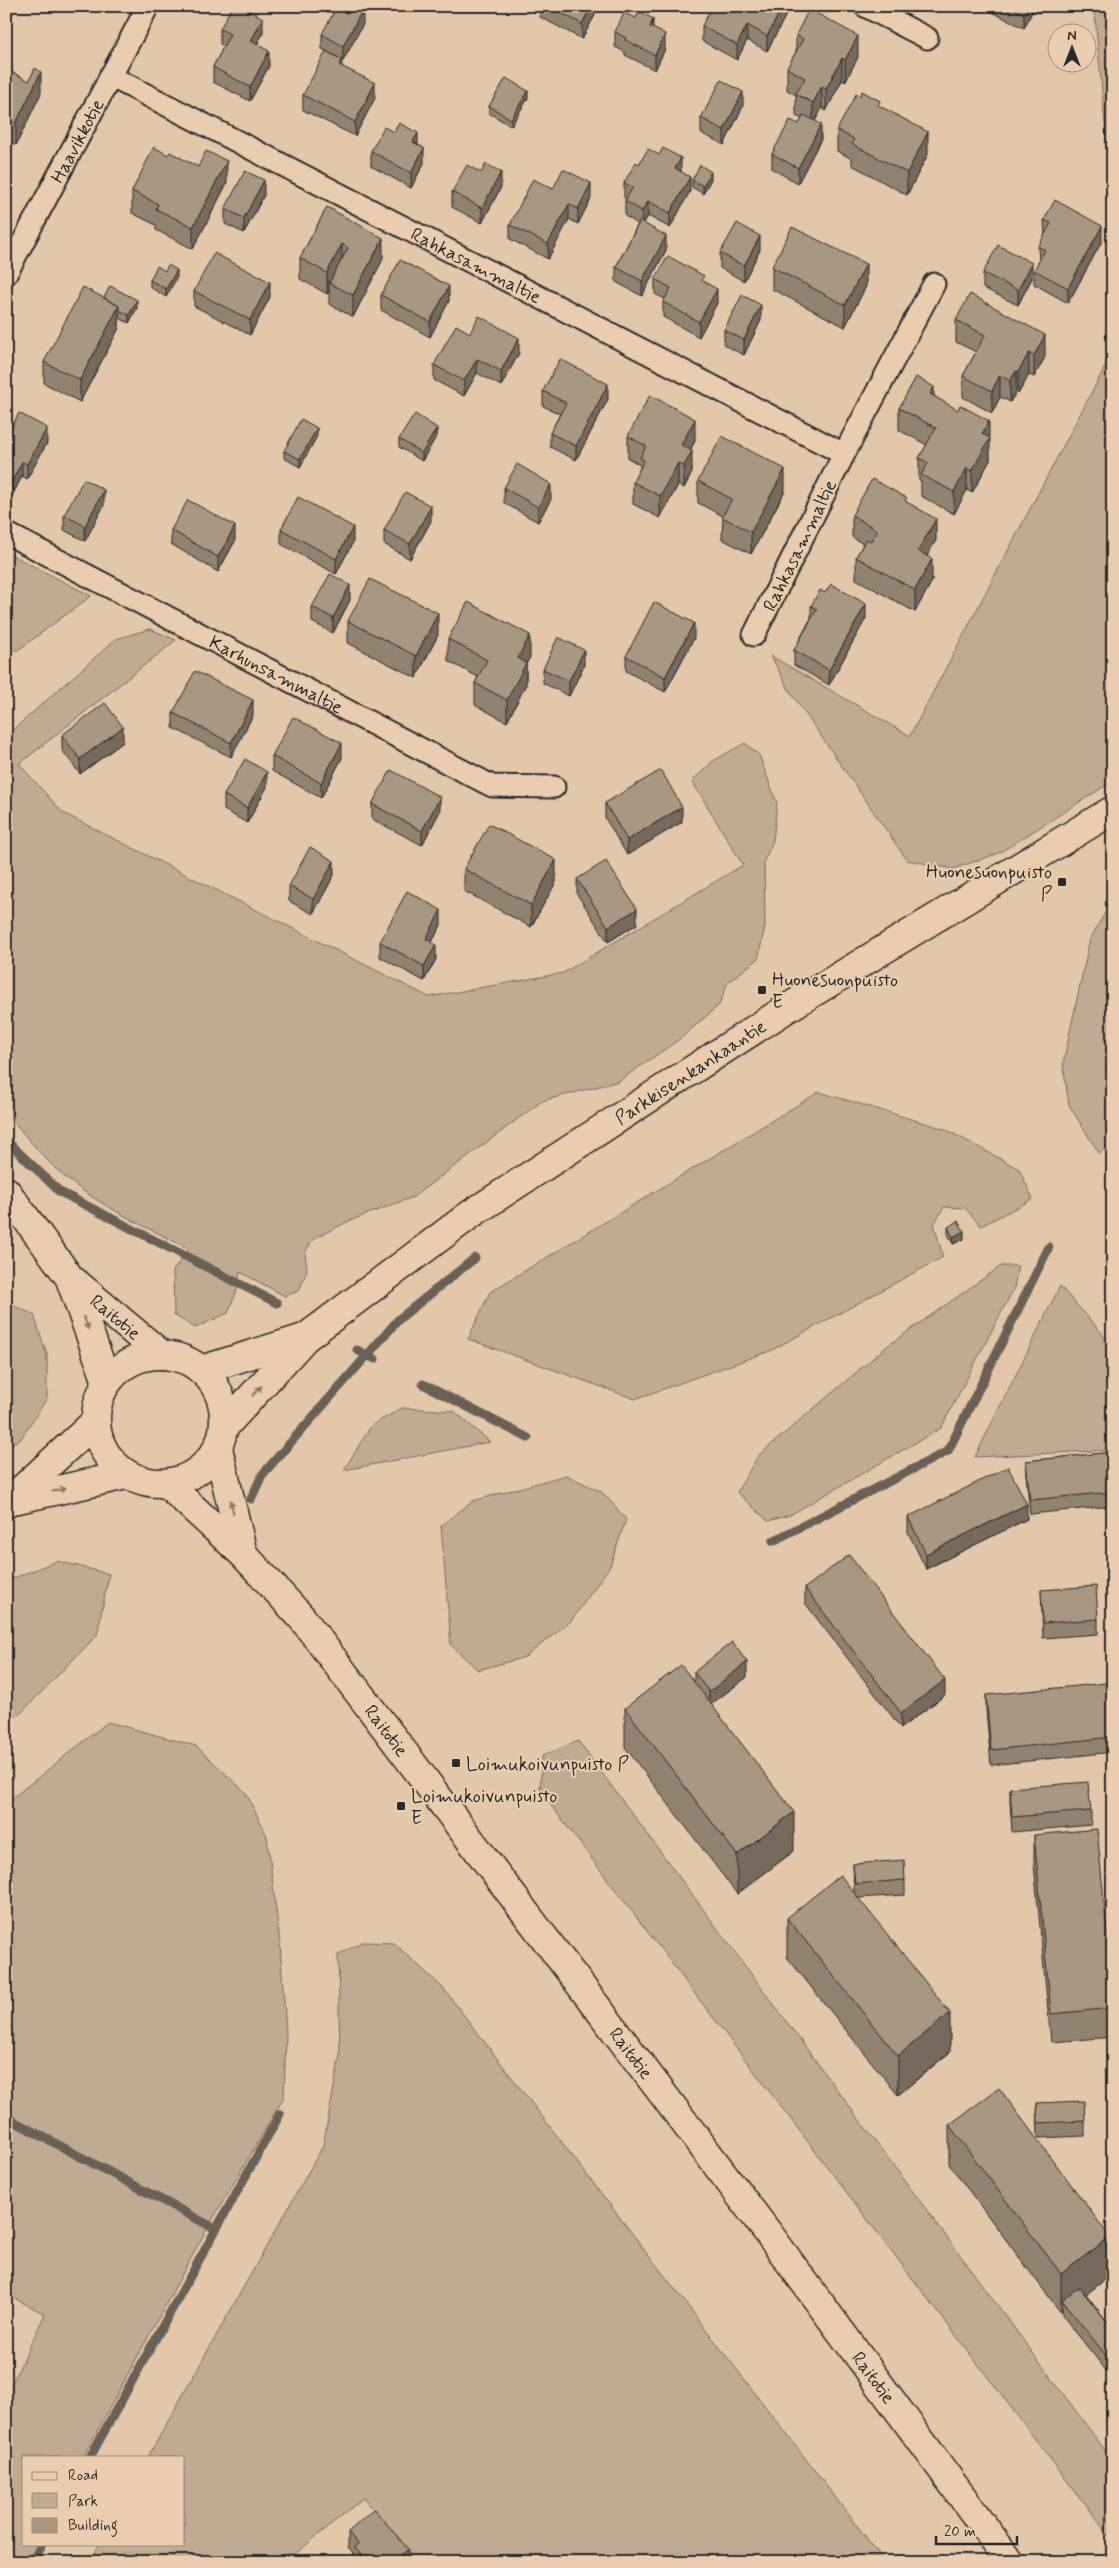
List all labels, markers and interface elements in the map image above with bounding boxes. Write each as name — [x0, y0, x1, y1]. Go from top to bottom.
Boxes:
north arrow — [1046, 22, 1096, 72]
text: N — [1067, 27, 1077, 45]
street label: Haavikkotie — [45, 95, 111, 188]
street label: Rahkasammaltie — [406, 222, 545, 310]
street label: Rahkasammaltie — [758, 476, 843, 616]
street label: Karhunsammaltie — [204, 630, 347, 720]
place label: Huonesuonpuisto P — [926, 860, 1053, 907]
marker: Huonesuonpuisto P — [1056, 876, 1068, 888]
place label: Huonesuonpuisto E — [772, 968, 898, 1015]
marker: Huonesuonpuisto E — [756, 984, 768, 996]
street label: Parkkisenkankaantie — [610, 1014, 771, 1131]
street label: Raitotie — [84, 1289, 146, 1346]
one-way arrow — [83, 1316, 90, 1331]
one-way arrow — [251, 1385, 263, 1397]
one-way arrow — [52, 1486, 67, 1494]
one-way arrow — [228, 1499, 236, 1514]
street label: Raitotie — [358, 1700, 414, 1762]
place label: Loimukoivunpuisto P — [466, 1752, 630, 1777]
marker: Loimukoivunpuisto P — [450, 1757, 462, 1769]
place label: Loimukoivunpuisto E — [411, 1784, 557, 1831]
marker: Loimukoivunpuisto E — [395, 1800, 407, 1812]
street label: Raitotie — [603, 2023, 658, 2085]
street label: Raitotie — [845, 2347, 901, 2409]
legend — [22, 2456, 185, 2546]
text: Road — [68, 2466, 98, 2486]
text: Park — [68, 2492, 98, 2512]
scale bar — [936, 2513, 1018, 2545]
text: Building — [68, 2516, 118, 2537]
text: 20 m — [944, 2522, 976, 2542]

